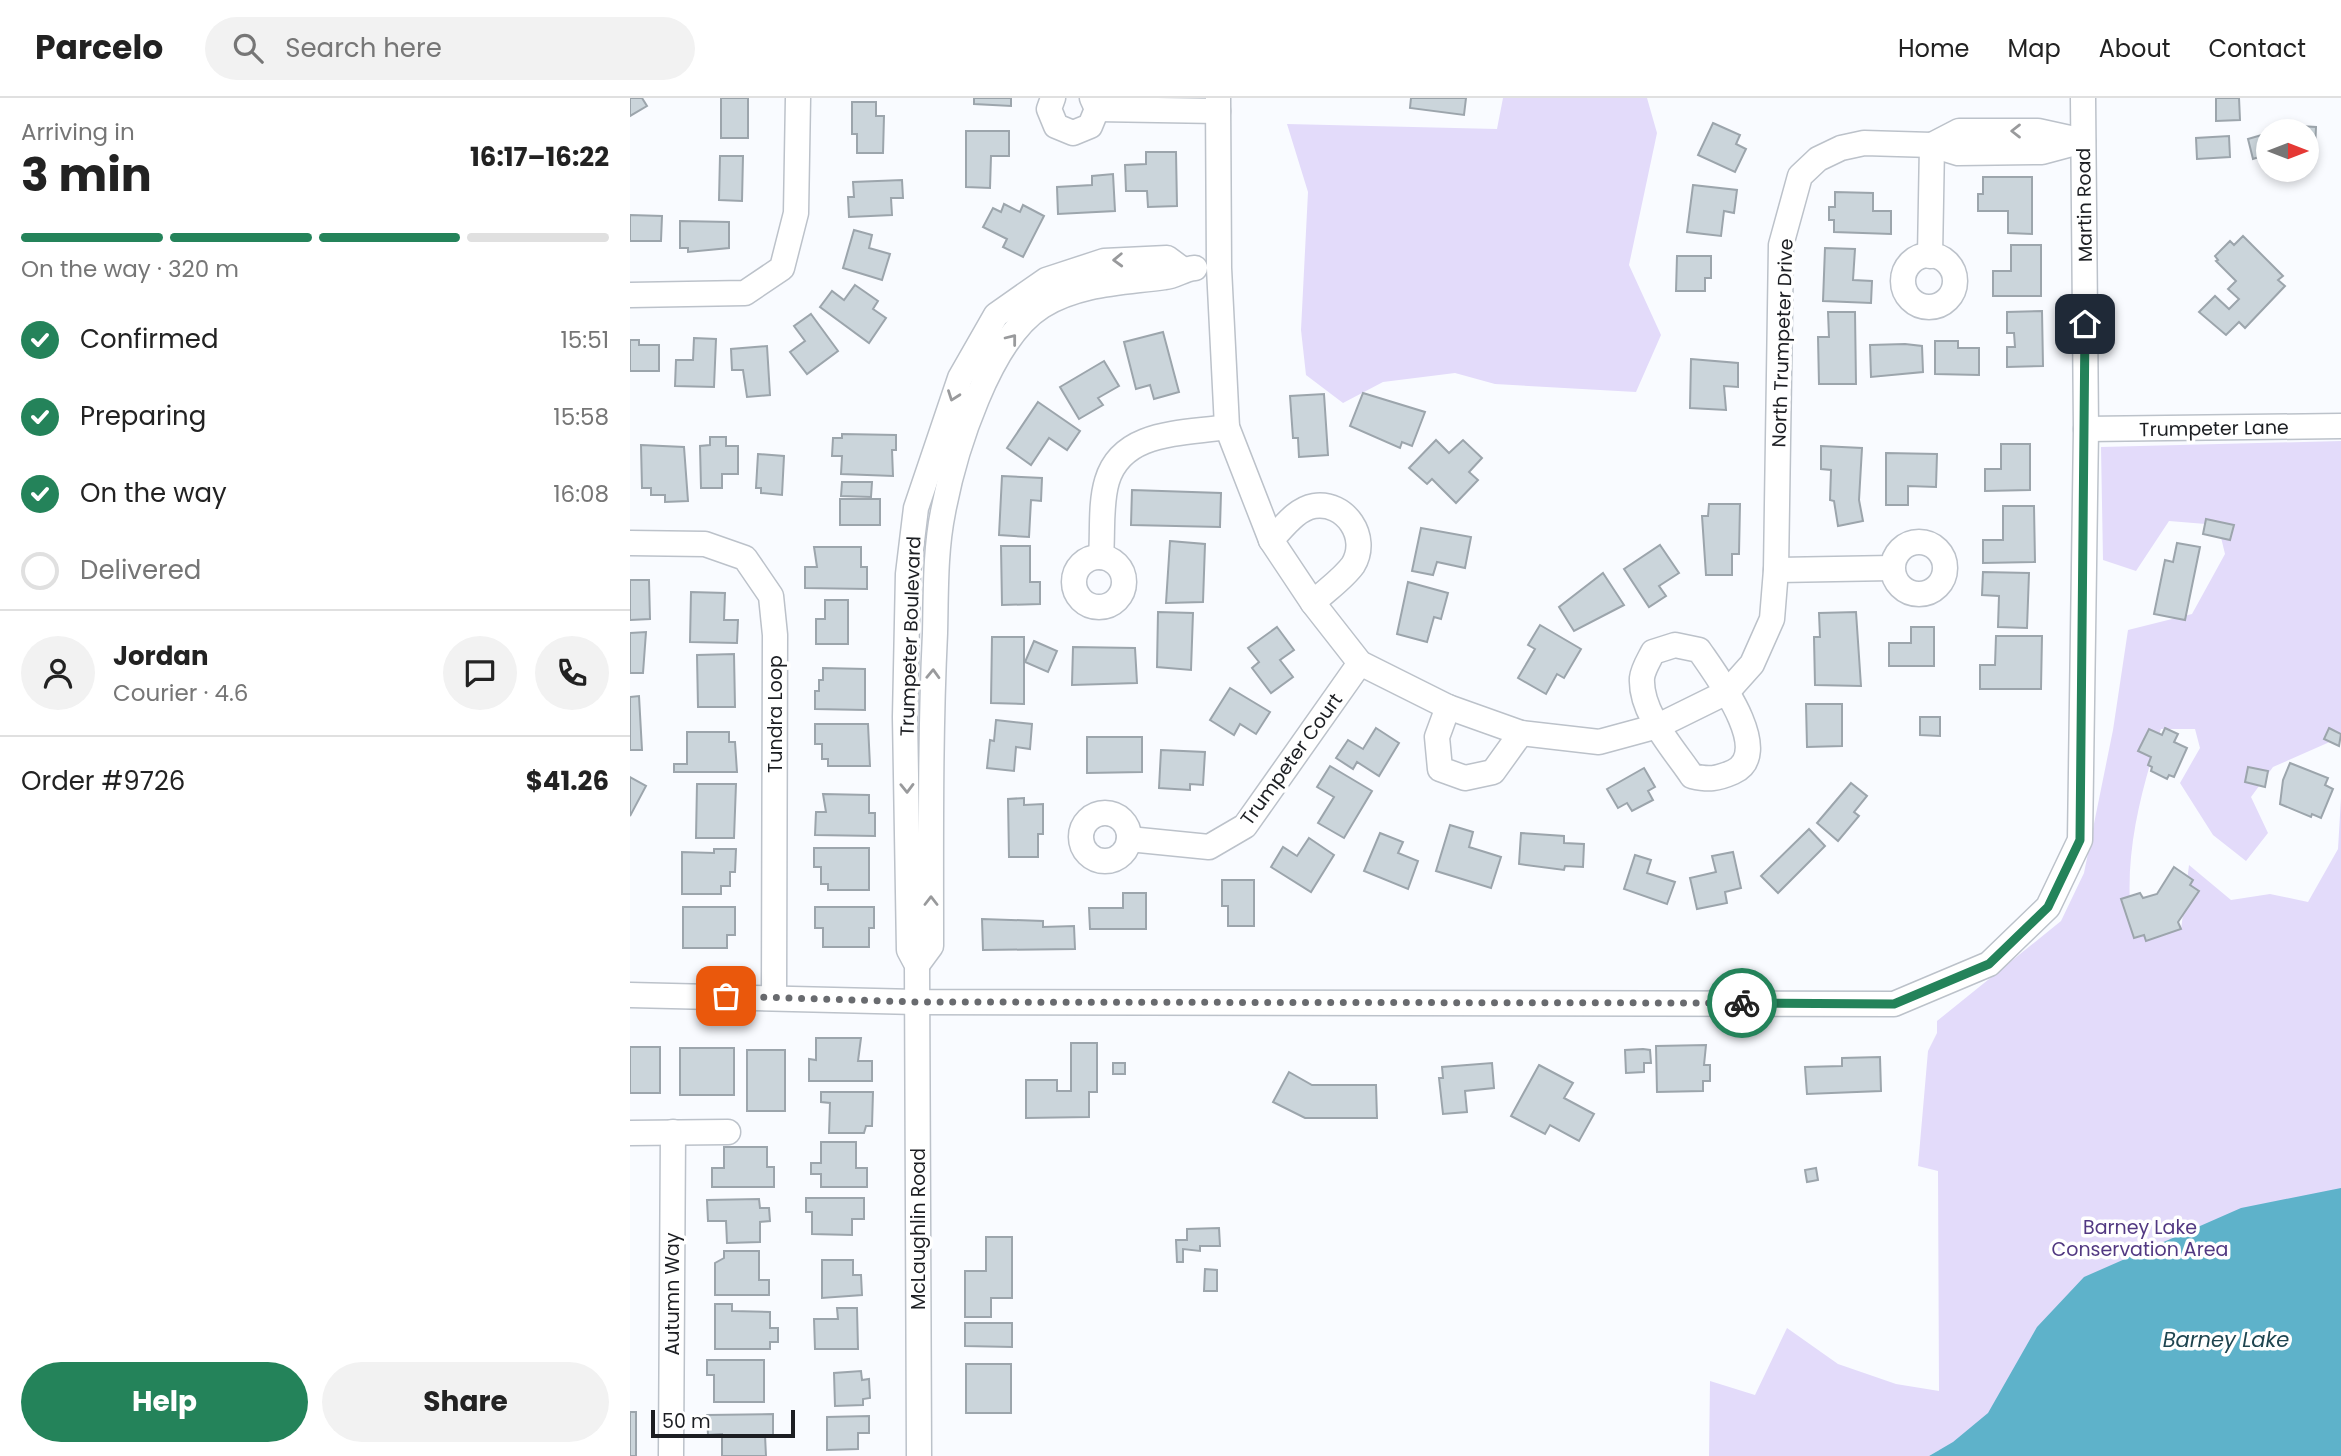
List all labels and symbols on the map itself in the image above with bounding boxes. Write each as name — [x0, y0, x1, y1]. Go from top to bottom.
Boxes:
north arrow — [2256, 119, 2319, 182]
one-way arrow — [2010, 123, 2021, 139]
street label: Martin Road — [2070, 148, 2099, 262]
street label: North Trumpeter Drive — [1765, 238, 1800, 448]
one-way arrow — [1112, 252, 1123, 267]
pin — [2055, 294, 2115, 354]
one-way arrow — [1003, 334, 1016, 347]
one-way arrow — [948, 390, 962, 402]
street label: Trumpeter Lane — [2139, 414, 2289, 443]
street label: Trumpeter Boulevard — [894, 535, 927, 737]
street label: Tundra Loop — [762, 655, 789, 773]
one-way arrow — [925, 668, 940, 679]
street label: Trumpeter Court — [1234, 688, 1349, 831]
one-way arrow — [899, 783, 914, 794]
one-way arrow — [923, 895, 939, 906]
pin — [696, 966, 756, 1026]
courier — [1707, 968, 1777, 1038]
street label: McLaughlin Road — [905, 1148, 932, 1310]
park label: Barney Lake Conservation Area — [2052, 1214, 2228, 1263]
street label: Autumn Way — [659, 1232, 686, 1355]
water label: Barney Lake — [2163, 1325, 2289, 1354]
scale bar — [651, 1407, 794, 1439]

